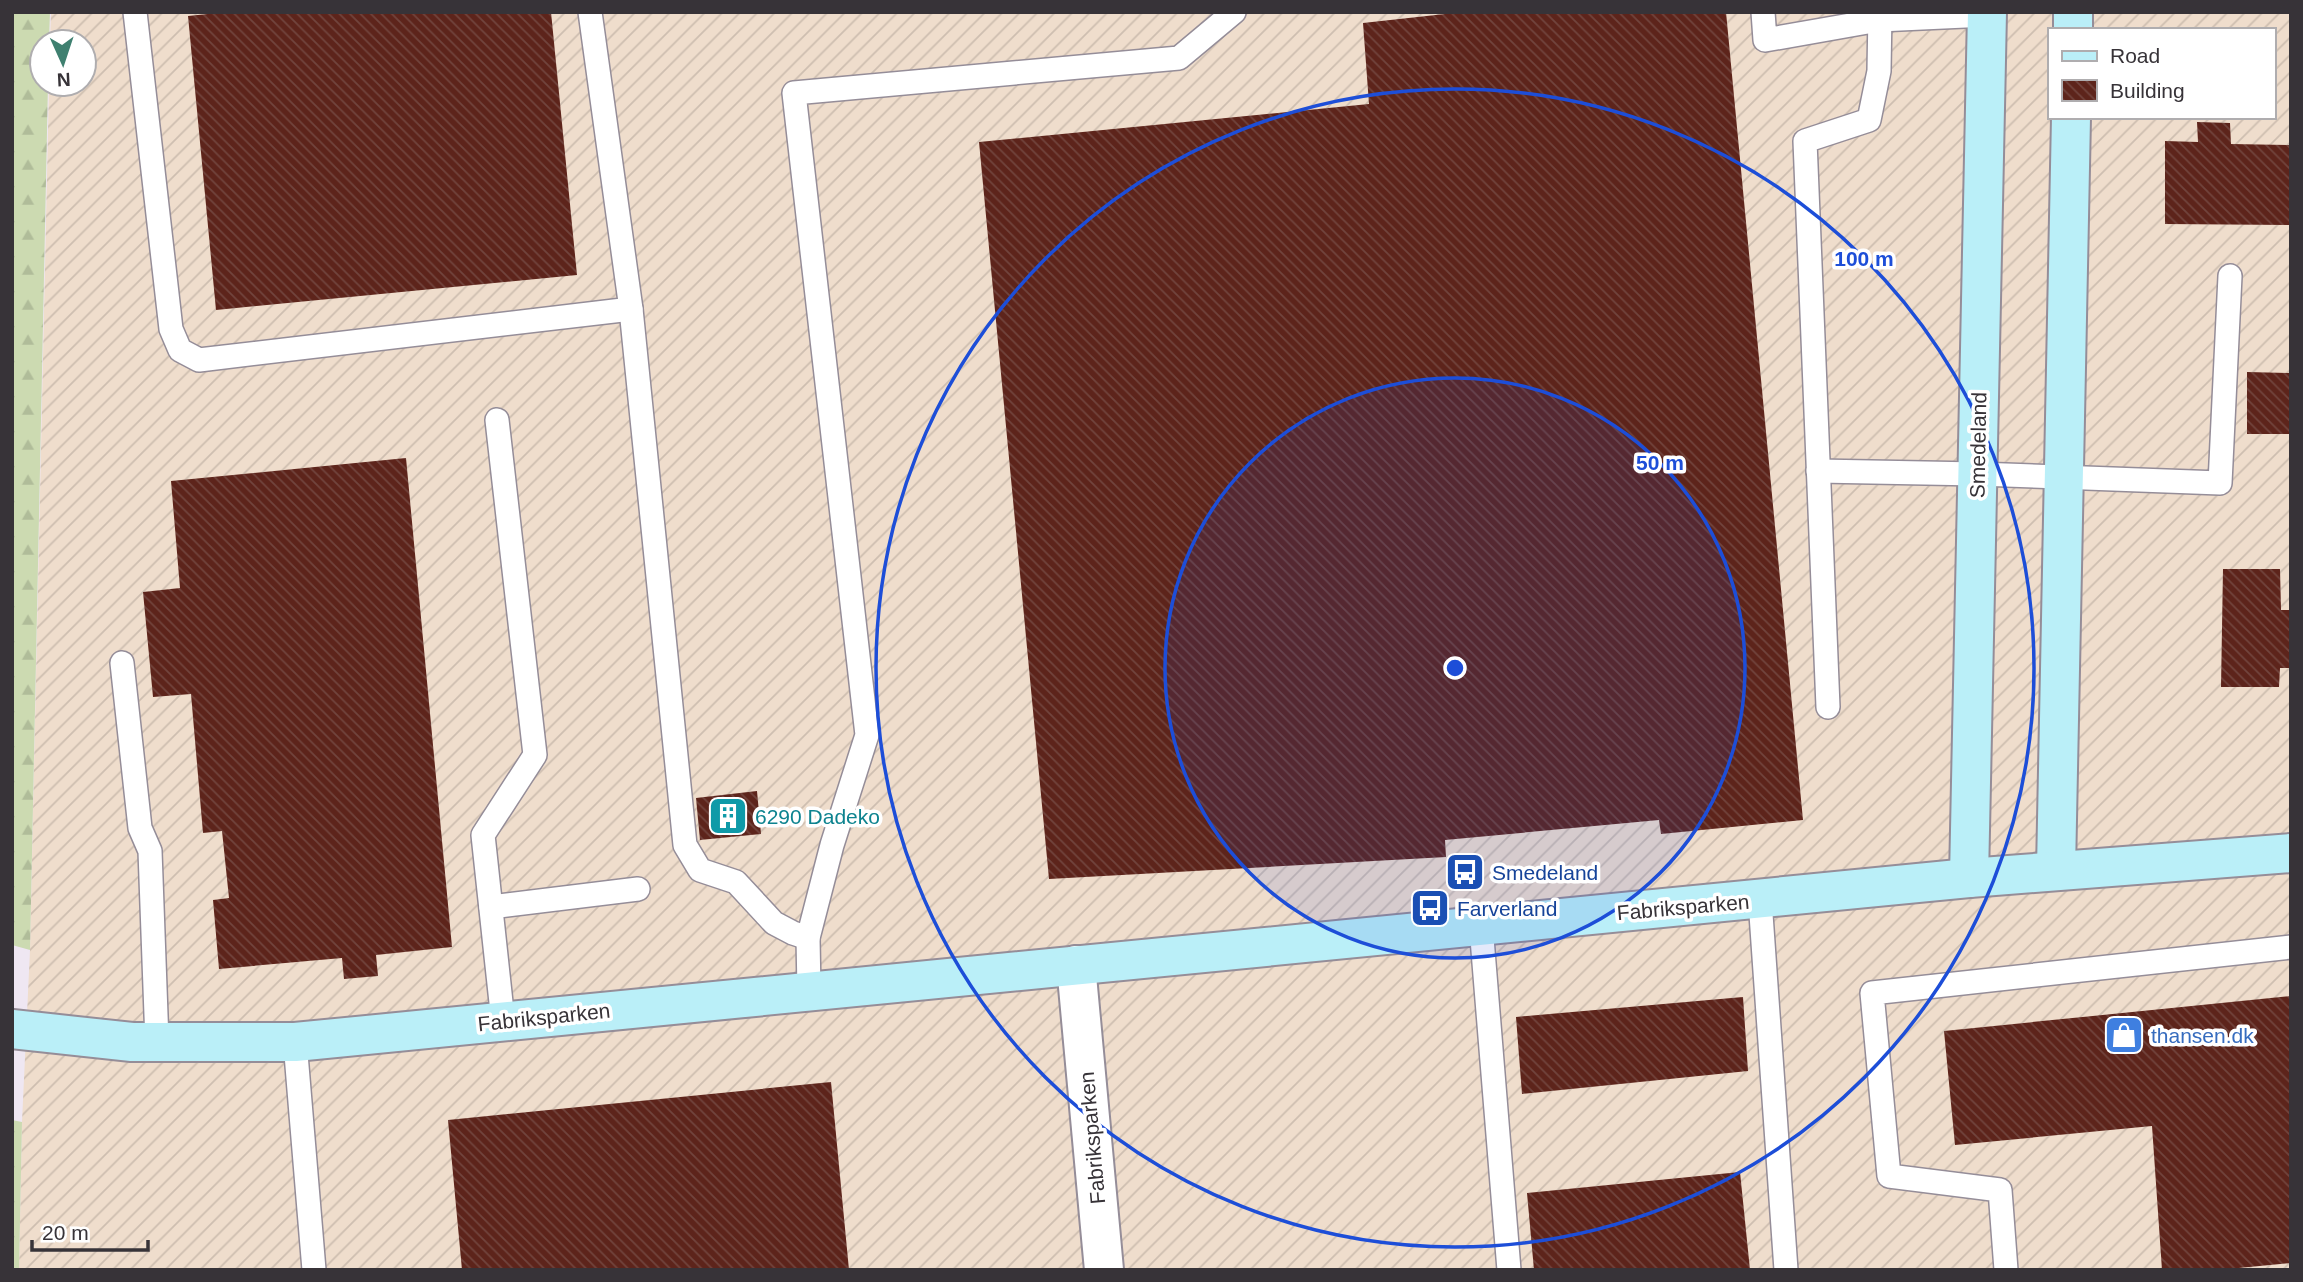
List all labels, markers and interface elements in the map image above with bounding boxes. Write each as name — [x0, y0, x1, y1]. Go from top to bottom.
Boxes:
north arrow — [28, 28, 98, 98]
legend — [2048, 28, 2275, 119]
text: Road — [2110, 44, 2160, 67]
text: N — [56, 69, 71, 90]
text: Building — [2110, 79, 2185, 102]
text: 100 m — [1834, 247, 1894, 270]
street label: Smedeland — [1966, 392, 1990, 498]
text: 50 m — [1636, 451, 1684, 474]
centre of rings — [1443, 656, 1467, 680]
building icon: 6290 Dadeko — [707, 795, 749, 837]
place label: 6290 Dadeko — [755, 805, 880, 828]
bus stop icon: Smedeland — [1444, 851, 1486, 893]
place label: Smedeland — [1492, 861, 1598, 884]
bus stop icon: Farverland — [1409, 887, 1451, 929]
street label: Fabriksparken — [1616, 890, 1750, 924]
place label: Farverland — [1457, 897, 1557, 920]
street label: Fabriksparken — [477, 999, 611, 1035]
shop icon: thansen.dk — [2103, 1014, 2145, 1056]
place label: thansen.dk — [2151, 1024, 2254, 1047]
street label: Fabriksparken — [1075, 1071, 1109, 1205]
scale bar — [32, 1208, 147, 1252]
text: 20 m — [42, 1221, 89, 1244]

